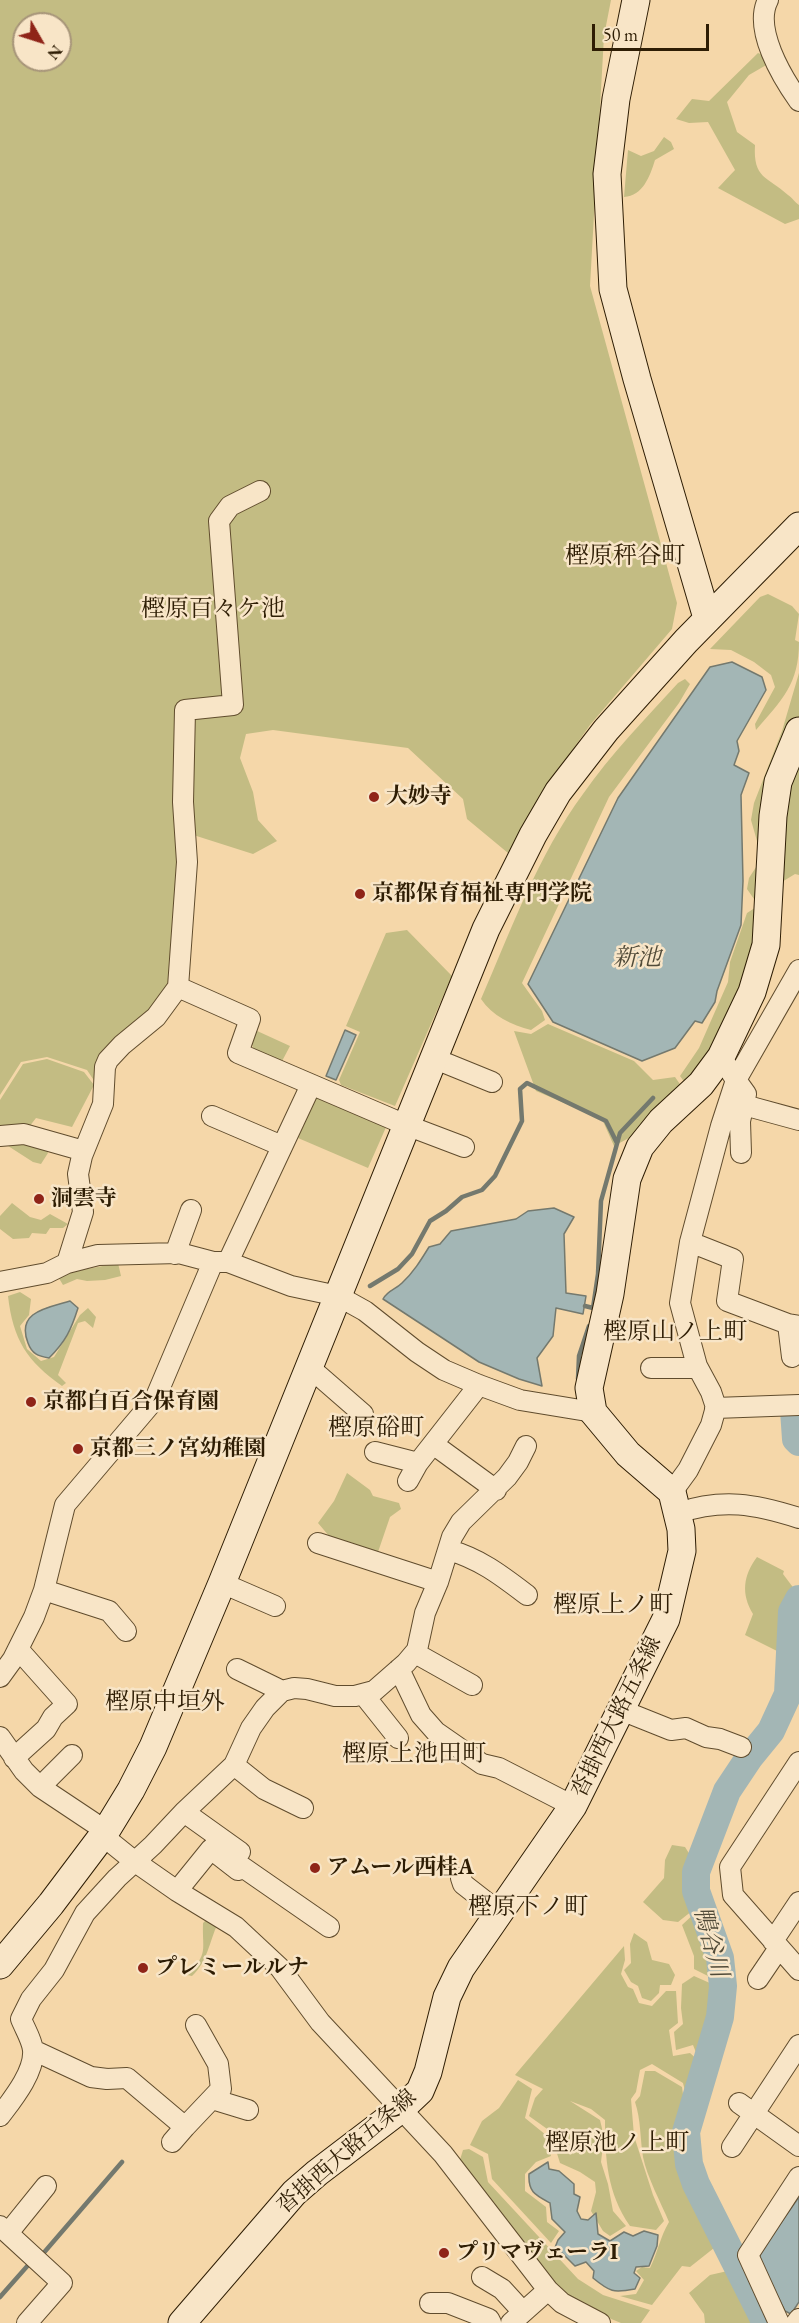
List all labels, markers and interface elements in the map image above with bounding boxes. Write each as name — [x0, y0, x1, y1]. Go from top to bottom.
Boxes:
north arrow — [12, 12, 72, 72]
scale bar — [595, 12, 712, 50]
text: 50 m — [603, 23, 638, 46]
text: N — [43, 41, 67, 64]
district label: 樫原秤谷町 — [565, 542, 685, 570]
district label: 樫原百々ケ池 — [141, 595, 285, 623]
place label: 大妙寺 — [386, 784, 452, 810]
marker: 大妙寺 — [367, 790, 381, 804]
place label: 京都保育福祉専門学院 — [372, 881, 592, 907]
marker: 京都保育福祉専門学院 — [353, 887, 367, 901]
water label: 新池 — [613, 944, 661, 972]
place label: 洞雲寺 — [51, 1186, 117, 1212]
marker: 洞雲寺 — [32, 1192, 46, 1206]
district label: 樫原山ノ上町 — [603, 1318, 747, 1346]
place label: 京都白百合保育園 — [43, 1389, 219, 1415]
marker: 京都白百合保育園 — [24, 1395, 38, 1409]
district label: 樫原硲町 — [328, 1414, 424, 1442]
place label: 京都三ノ宮幼稚園 — [90, 1436, 266, 1462]
marker: 京都三ノ宮幼稚園 — [71, 1442, 85, 1456]
district label: 樫原上ノ町 — [553, 1591, 673, 1619]
street label: 沓掛西大路五条線 — [567, 1632, 667, 1802]
district label: 樫原中垣外 — [105, 1688, 225, 1716]
district label: 樫原上池田町 — [342, 1740, 486, 1768]
place label: アムール西桂A — [327, 1855, 474, 1881]
marker: アムール西桂A — [308, 1861, 322, 1875]
district label: 樫原下ノ町 — [468, 1893, 588, 1921]
water label: 鴨谷川 — [687, 1903, 733, 1981]
place label: プレミールルナ — [155, 1955, 309, 1981]
marker: プレミールルナ — [136, 1961, 150, 1975]
street label: 沓掛西大路五条線 — [272, 2084, 422, 2220]
district label: 樫原池ノ上町 — [545, 2129, 689, 2157]
place label: プリマヴェーラI — [456, 2240, 618, 2266]
marker: プリマヴェーラI — [437, 2246, 451, 2260]

